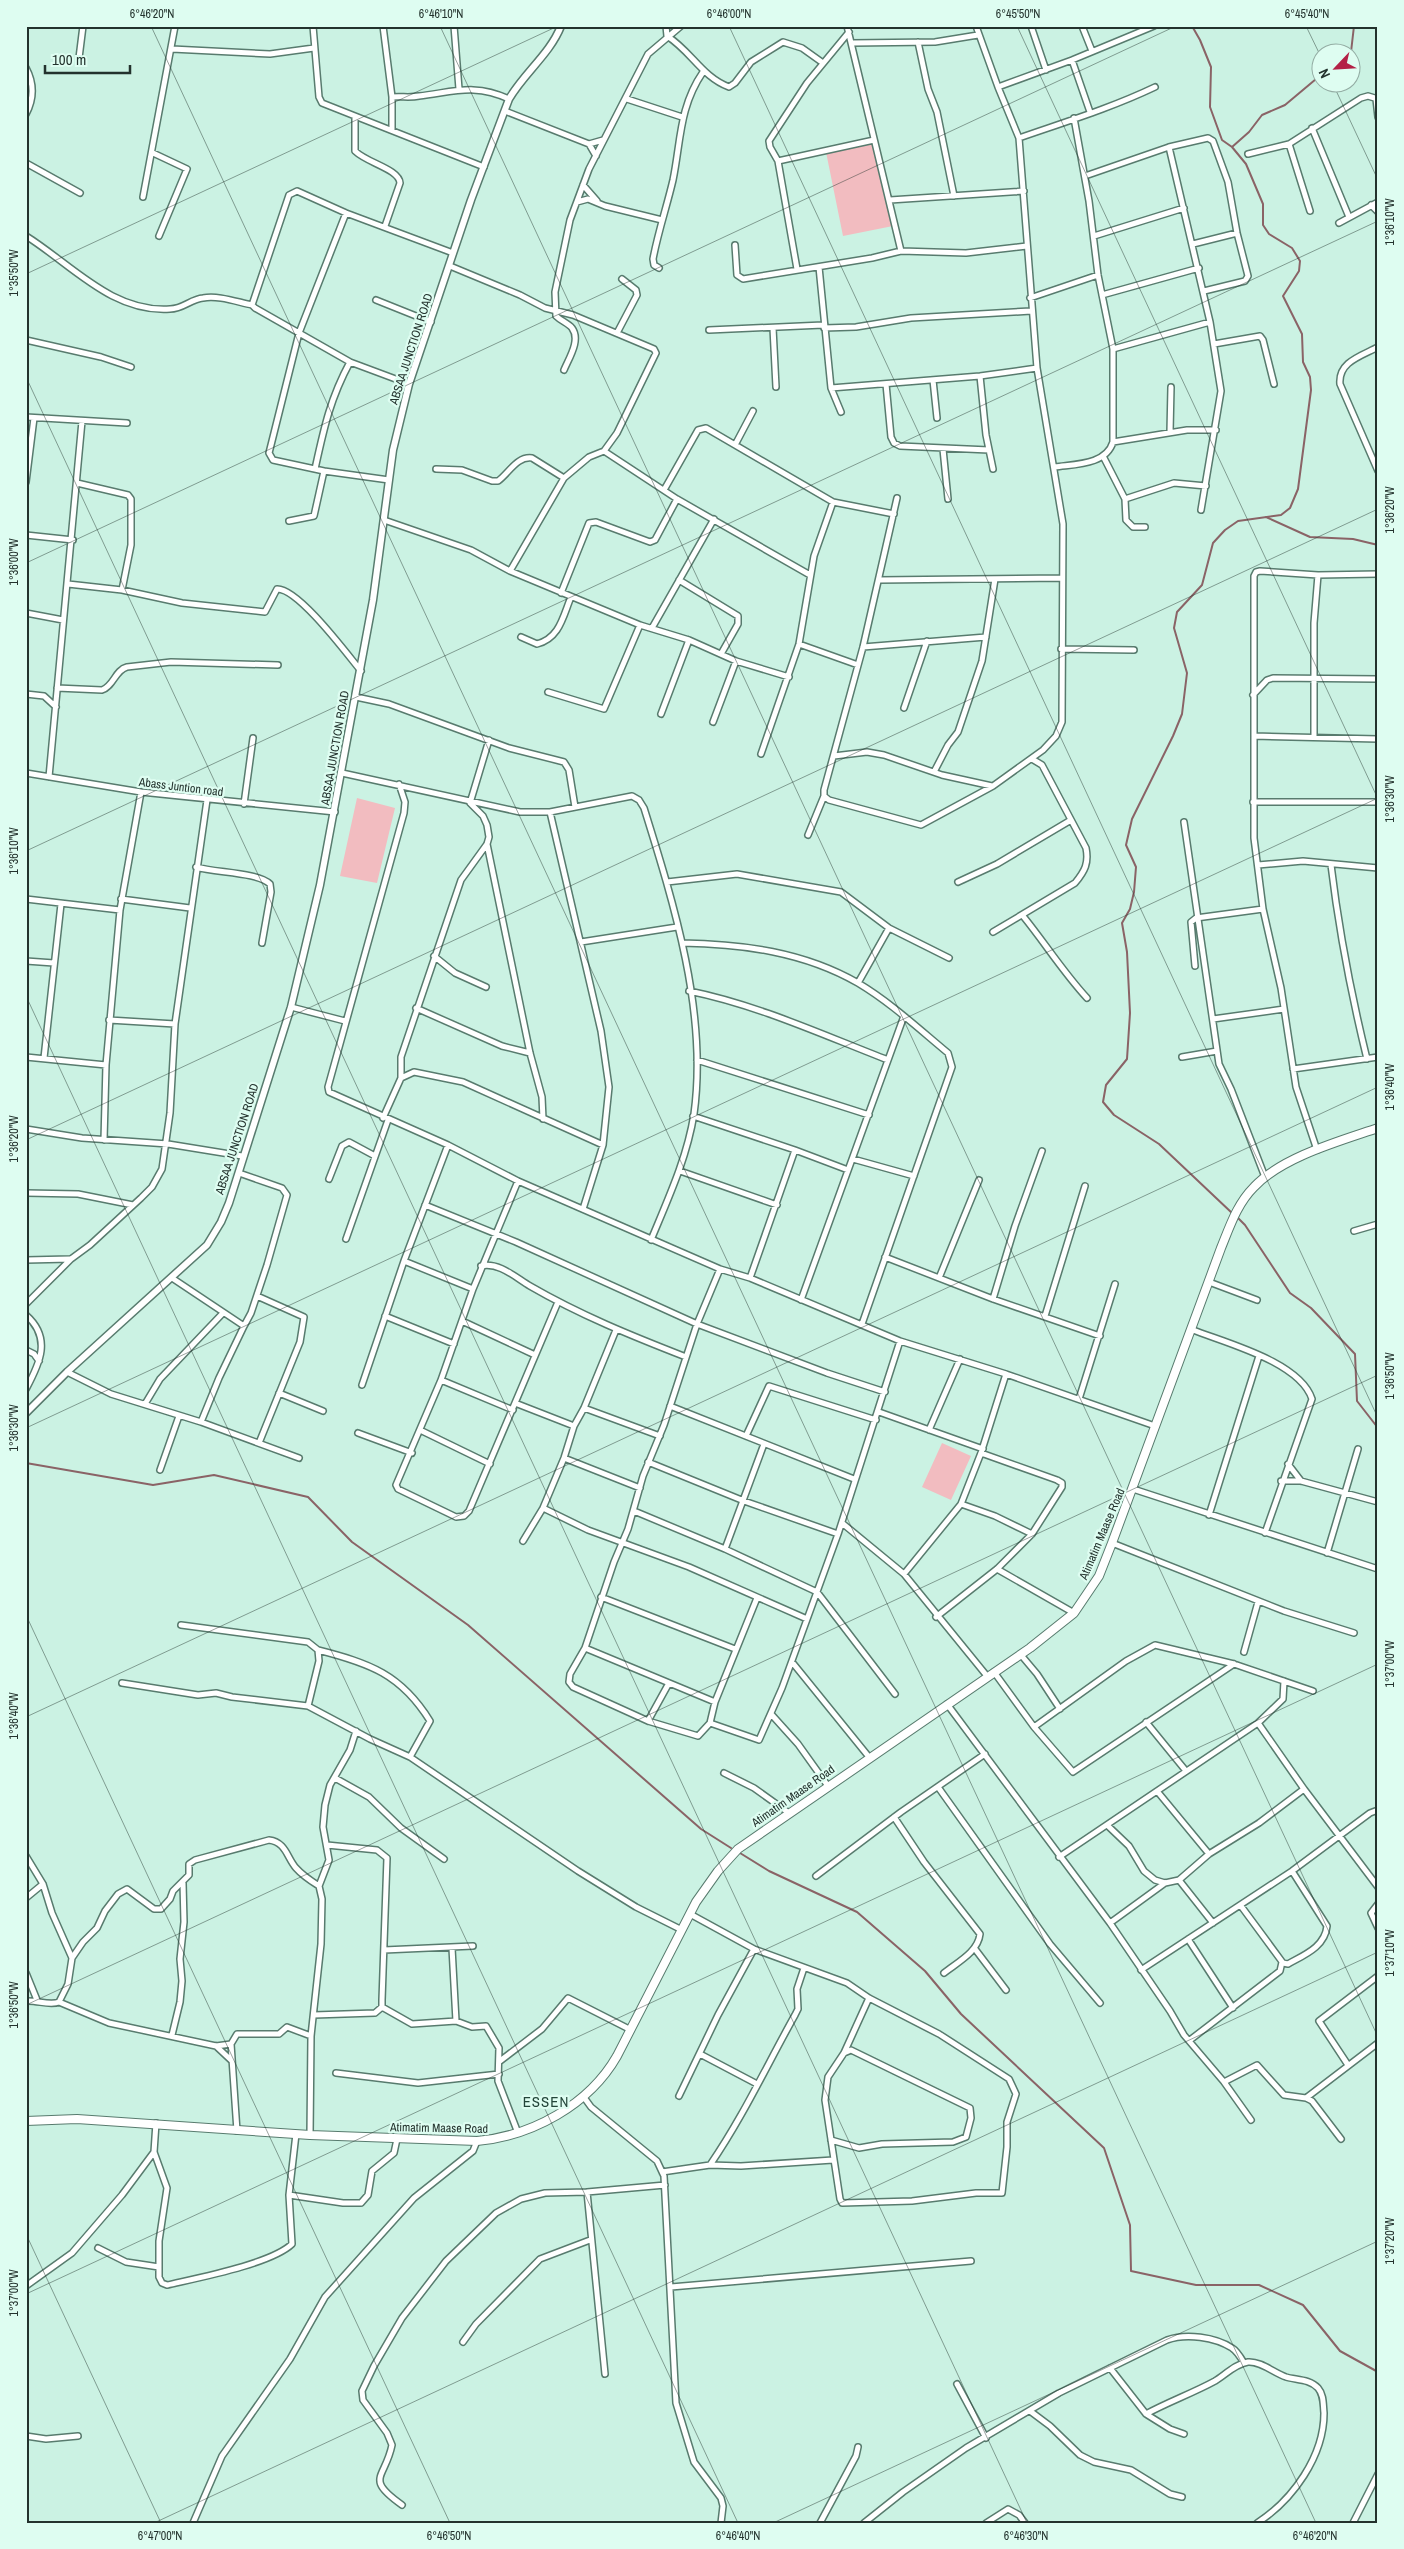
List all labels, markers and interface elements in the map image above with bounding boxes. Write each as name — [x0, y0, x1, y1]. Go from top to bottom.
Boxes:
text: 6°46'20"N — [130, 6, 174, 22]
text: 6°46'10"N — [419, 6, 463, 22]
text: 6°46'00"N — [707, 6, 751, 22]
text: 6°45'50"N — [996, 6, 1040, 22]
text: 6°45'40"N — [1285, 6, 1329, 22]
scale bar — [45, 42, 130, 74]
north arrow — [1312, 42, 1362, 92]
text: 100 m — [52, 49, 86, 70]
text: N — [1314, 66, 1334, 81]
text: 1°36'10"W — [1382, 198, 1398, 245]
text: 1°35'50"W — [6, 249, 22, 296]
street label: ABSAA JUNCTION ROAD — [385, 291, 437, 408]
text: 1°36'20"W — [1382, 486, 1398, 533]
text: 1°36'00"W — [6, 538, 22, 585]
street label: ABSAA JUNCTION ROAD — [317, 690, 353, 807]
street label: Abass Juntion road — [137, 774, 224, 800]
text: 1°36'30"W — [1382, 775, 1398, 822]
text: 1°36'10"W — [6, 827, 22, 874]
text: 1°36'40"W — [1382, 1063, 1398, 1110]
street label: ABSAA JUNCTION ROAD — [211, 1081, 263, 1198]
text: 1°36'20"W — [6, 1115, 22, 1162]
text: 1°36'50"W — [1382, 1352, 1398, 1399]
text: 1°36'30"W — [6, 1404, 22, 1451]
street label: Atimatim Maase Road — [1075, 1486, 1128, 1583]
text: 1°37'00"W — [1382, 1640, 1398, 1687]
text: 1°36'40"W — [6, 1692, 22, 1739]
street label: Atimatim Maase Road — [747, 1761, 838, 1831]
text: 1°37'10"W — [1382, 1929, 1398, 1976]
text: 1°36'50"W — [6, 1981, 22, 2028]
district label: ESSEN — [523, 2091, 569, 2112]
street label: Atimatim Maase Road — [389, 2119, 488, 2137]
text: 1°37'20"W — [1382, 2217, 1398, 2264]
text: 1°37'00"W — [6, 2269, 22, 2316]
text: 6°47'00"N — [138, 2528, 182, 2544]
text: 6°46'50"N — [427, 2528, 471, 2544]
text: 6°46'40"N — [716, 2528, 760, 2544]
text: 6°46'30"N — [1004, 2528, 1048, 2544]
text: 6°46'20"N — [1293, 2528, 1337, 2544]

